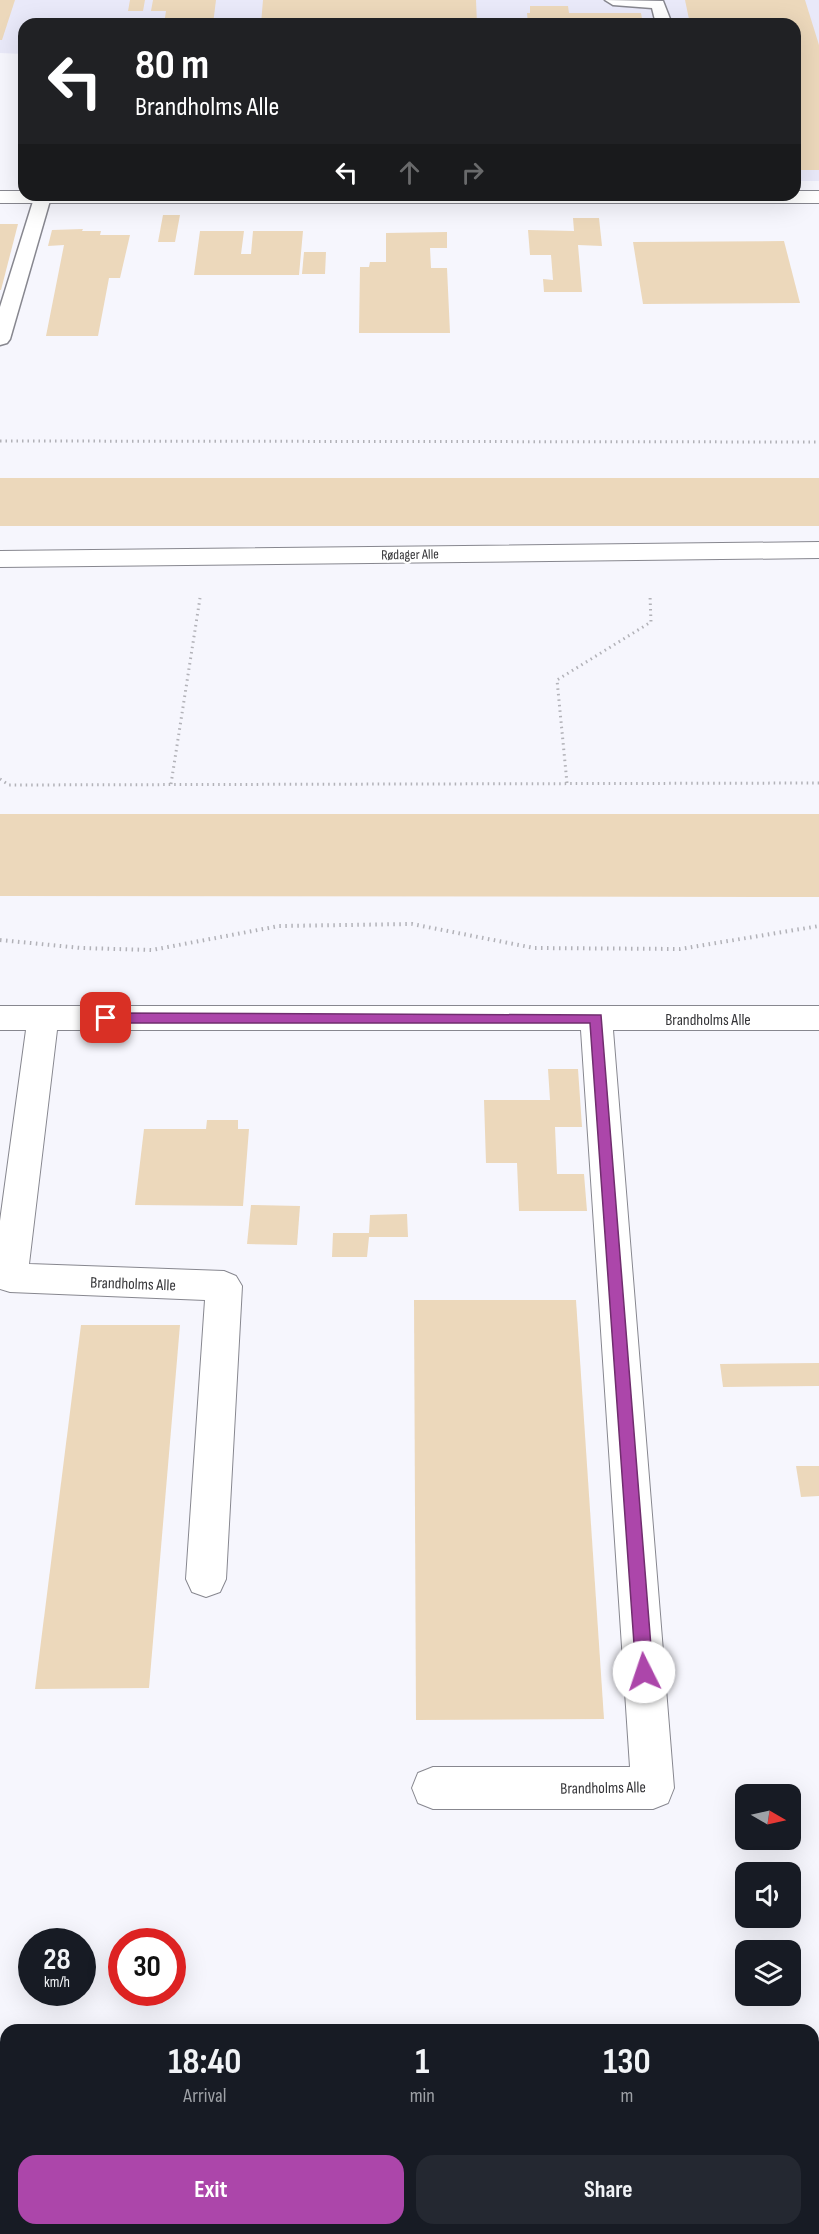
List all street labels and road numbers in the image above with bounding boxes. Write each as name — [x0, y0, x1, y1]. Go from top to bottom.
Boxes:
street label: Rødager Alle — [381, 545, 439, 564]
street label: Brandholms Alle — [665, 1011, 751, 1030]
street label: Brandholms Alle — [90, 1274, 176, 1295]
street label: Brandholms Alle — [560, 1778, 646, 1799]

